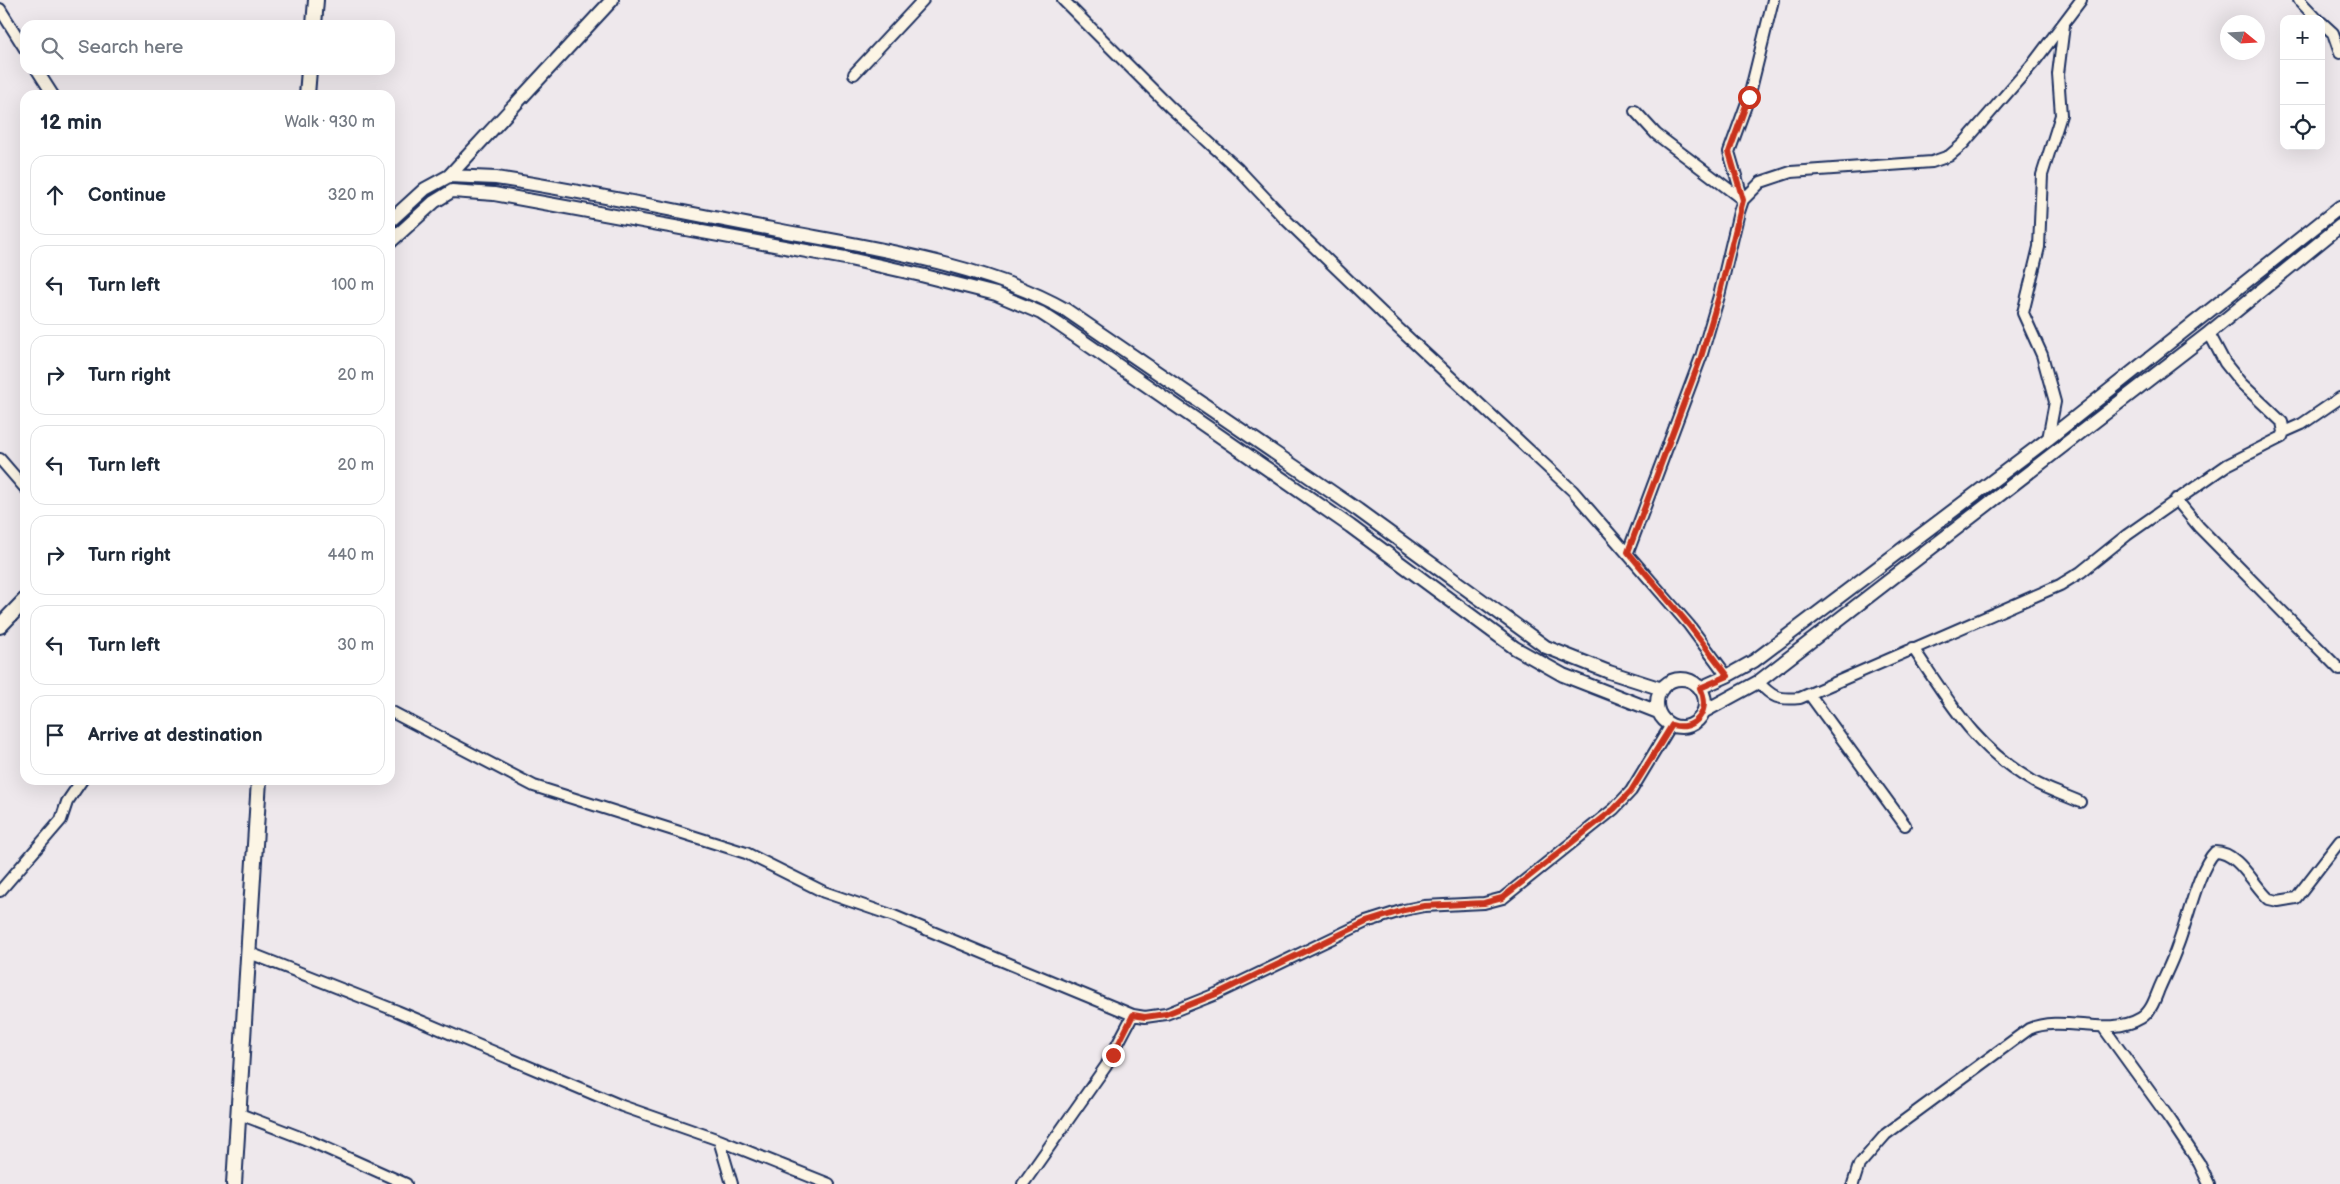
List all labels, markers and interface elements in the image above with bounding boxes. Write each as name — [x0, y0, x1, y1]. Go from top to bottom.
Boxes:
north arrow — [2220, 15, 2265, 60]
map controls — [2280, 15, 2325, 150]
button: + — [2280, 15, 2325, 60]
search box — [20, 20, 395, 75]
icon: search — [38, 34, 66, 62]
text: Search here — [78, 36, 183, 59]
button: − — [2280, 60, 2325, 105]
route start — [1738, 86, 1761, 109]
button: locate — [2280, 105, 2325, 150]
text: 12 min — [40, 110, 102, 135]
text: Walk · 930 m — [284, 113, 375, 132]
icon: ahead — [41, 181, 69, 209]
text: Continue — [88, 184, 166, 207]
text: 320 m — [328, 186, 374, 205]
icon: left — [41, 271, 69, 299]
text: Turn left — [88, 274, 160, 297]
text: 100 m — [331, 276, 374, 295]
icon: right — [41, 361, 69, 389]
text: Turn right — [88, 364, 171, 387]
text: 20 m — [338, 366, 374, 385]
icon: left — [41, 451, 69, 479]
text: Turn left — [88, 454, 160, 477]
text: 20 m — [338, 456, 374, 475]
icon: right — [41, 541, 69, 569]
text: Turn right — [88, 544, 171, 567]
text: 440 m — [328, 546, 374, 565]
icon: left — [41, 631, 69, 659]
text: Turn left — [88, 634, 160, 657]
text: 30 m — [337, 636, 374, 655]
icon: arrive — [41, 721, 69, 749]
text: Arrive at destination — [88, 724, 263, 747]
route end — [1102, 1044, 1125, 1067]

